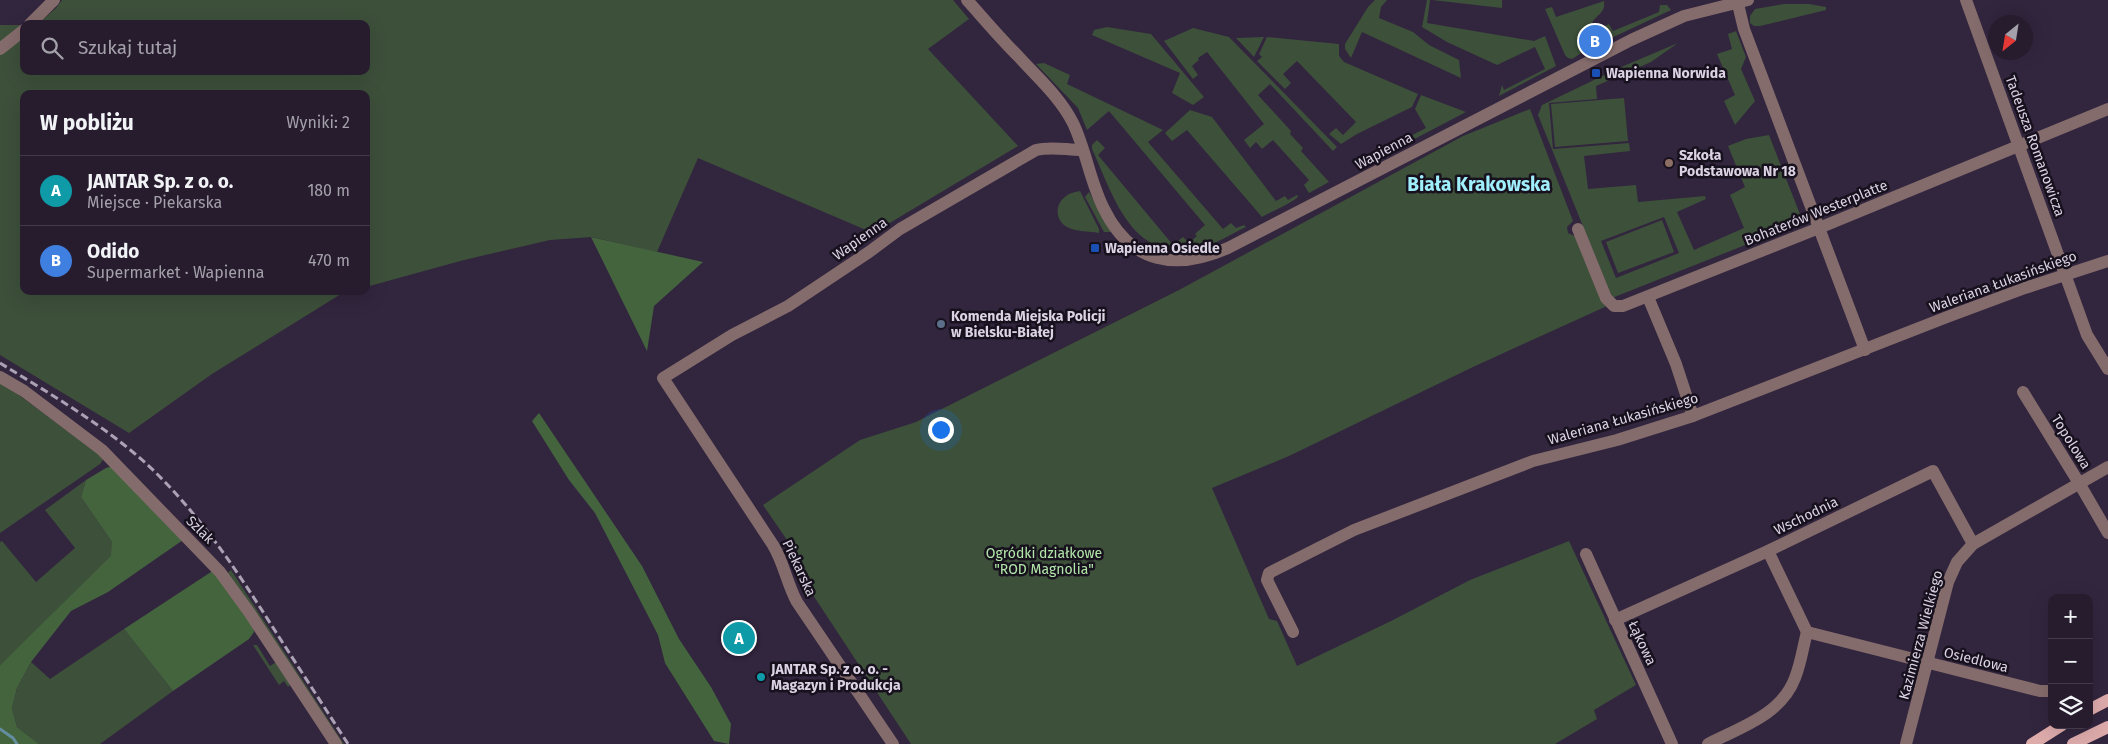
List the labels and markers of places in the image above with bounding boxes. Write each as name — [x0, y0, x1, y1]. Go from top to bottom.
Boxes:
pin: B — [1579, 22, 1611, 60]
place label: Wapienna Norwida — [1606, 65, 1726, 82]
marker: Wapienna Norwida — [1590, 67, 1602, 79]
place label: Szkoła Podstawowa Nr 18 — [1679, 147, 1796, 180]
marker: Szkoła Podstawowa Nr 18 — [1663, 157, 1675, 169]
place label: Wapienna Osiedle — [1105, 240, 1220, 257]
marker: Wapienna Osiedle — [1089, 242, 1101, 254]
place label: Komenda Miejska Policji w Bielsku-Białej — [951, 308, 1106, 341]
marker: Komenda Miejska Policji w Bielsku-Białej — [935, 318, 947, 330]
pin: A — [723, 619, 755, 657]
place label: JANTAR Sp. z o. o. - Magazyn i Produkcja — [770, 661, 901, 694]
marker: JANTAR Sp. z o. o. - Magazyn i Produkcja — [755, 671, 767, 683]

